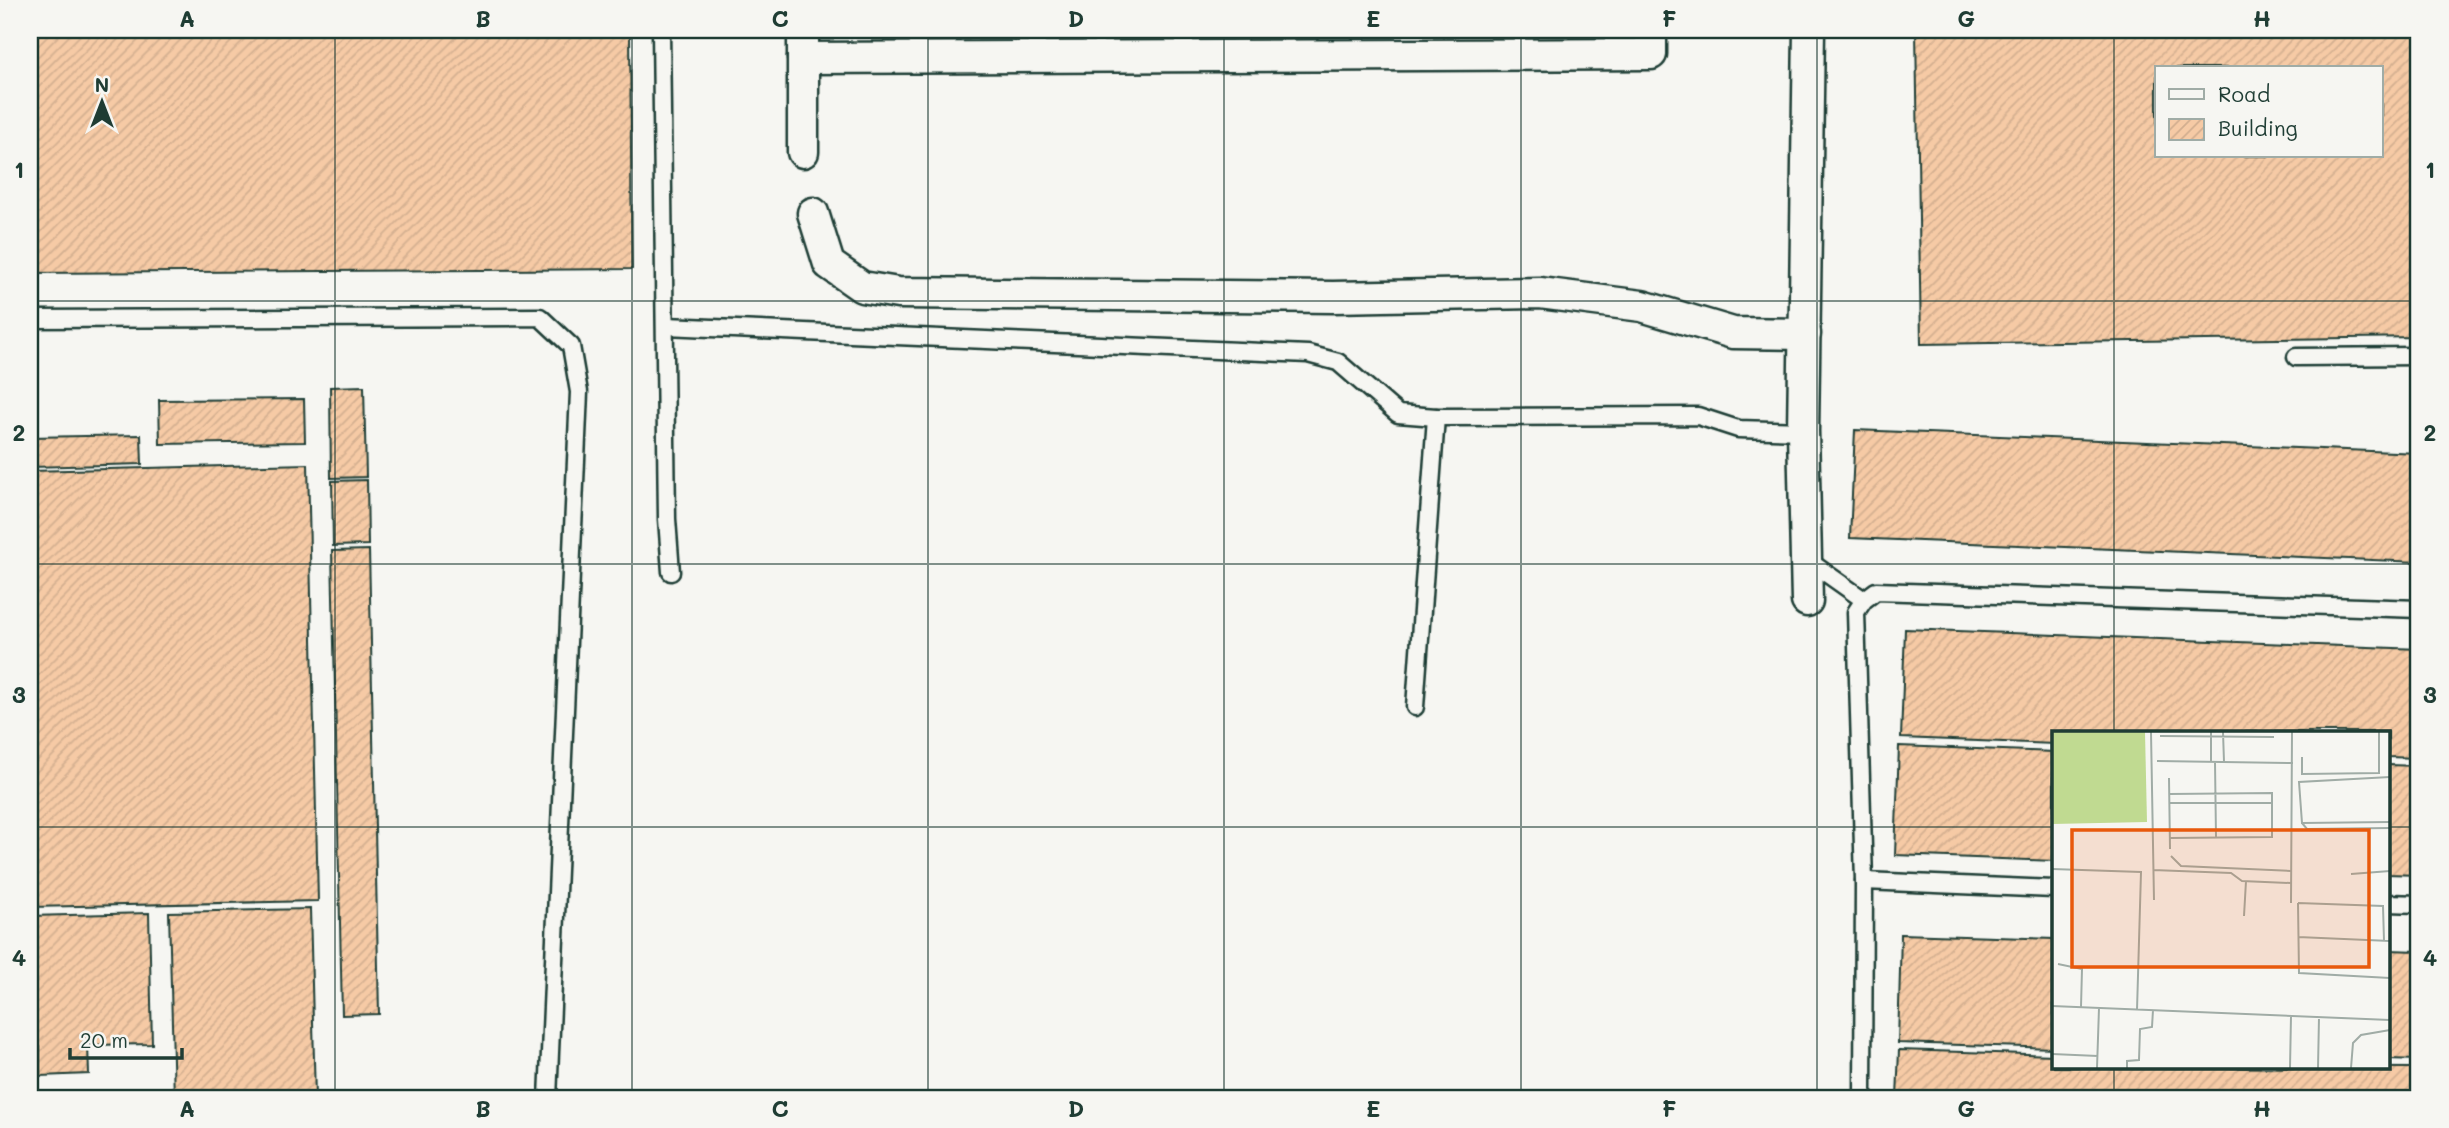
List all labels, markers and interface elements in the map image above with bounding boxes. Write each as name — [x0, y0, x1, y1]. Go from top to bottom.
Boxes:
text: A — [179, 3, 195, 33]
text: B — [475, 3, 491, 33]
text: C — [771, 3, 789, 33]
text: D — [1068, 3, 1084, 33]
text: E — [1366, 3, 1380, 33]
text: F — [1662, 3, 1676, 33]
text: G — [1957, 3, 1975, 33]
text: H — [2253, 3, 2271, 33]
north arrow — [66, 66, 136, 136]
legend — [2155, 66, 2382, 158]
text: N — [95, 72, 109, 97]
text: Road — [2218, 80, 2270, 107]
text: Building — [2218, 114, 2298, 141]
text: 1 — [14, 154, 24, 184]
text: 1 — [2425, 154, 2435, 184]
text: 2 — [13, 417, 25, 447]
text: 2 — [2424, 417, 2436, 447]
text: 3 — [12, 679, 26, 709]
text: 3 — [2423, 679, 2437, 709]
inset map — [2052, 731, 2390, 1068]
text: 4 — [12, 942, 26, 972]
text: 4 — [2423, 942, 2437, 972]
scale bar — [70, 1016, 182, 1060]
text: 20 m — [80, 1026, 128, 1053]
text: A — [179, 1093, 195, 1123]
text: B — [475, 1093, 491, 1123]
text: C — [771, 1093, 789, 1123]
text: D — [1068, 1093, 1084, 1123]
text: E — [1366, 1093, 1380, 1123]
text: F — [1662, 1093, 1676, 1123]
text: G — [1957, 1093, 1975, 1123]
text: H — [2253, 1093, 2271, 1123]

